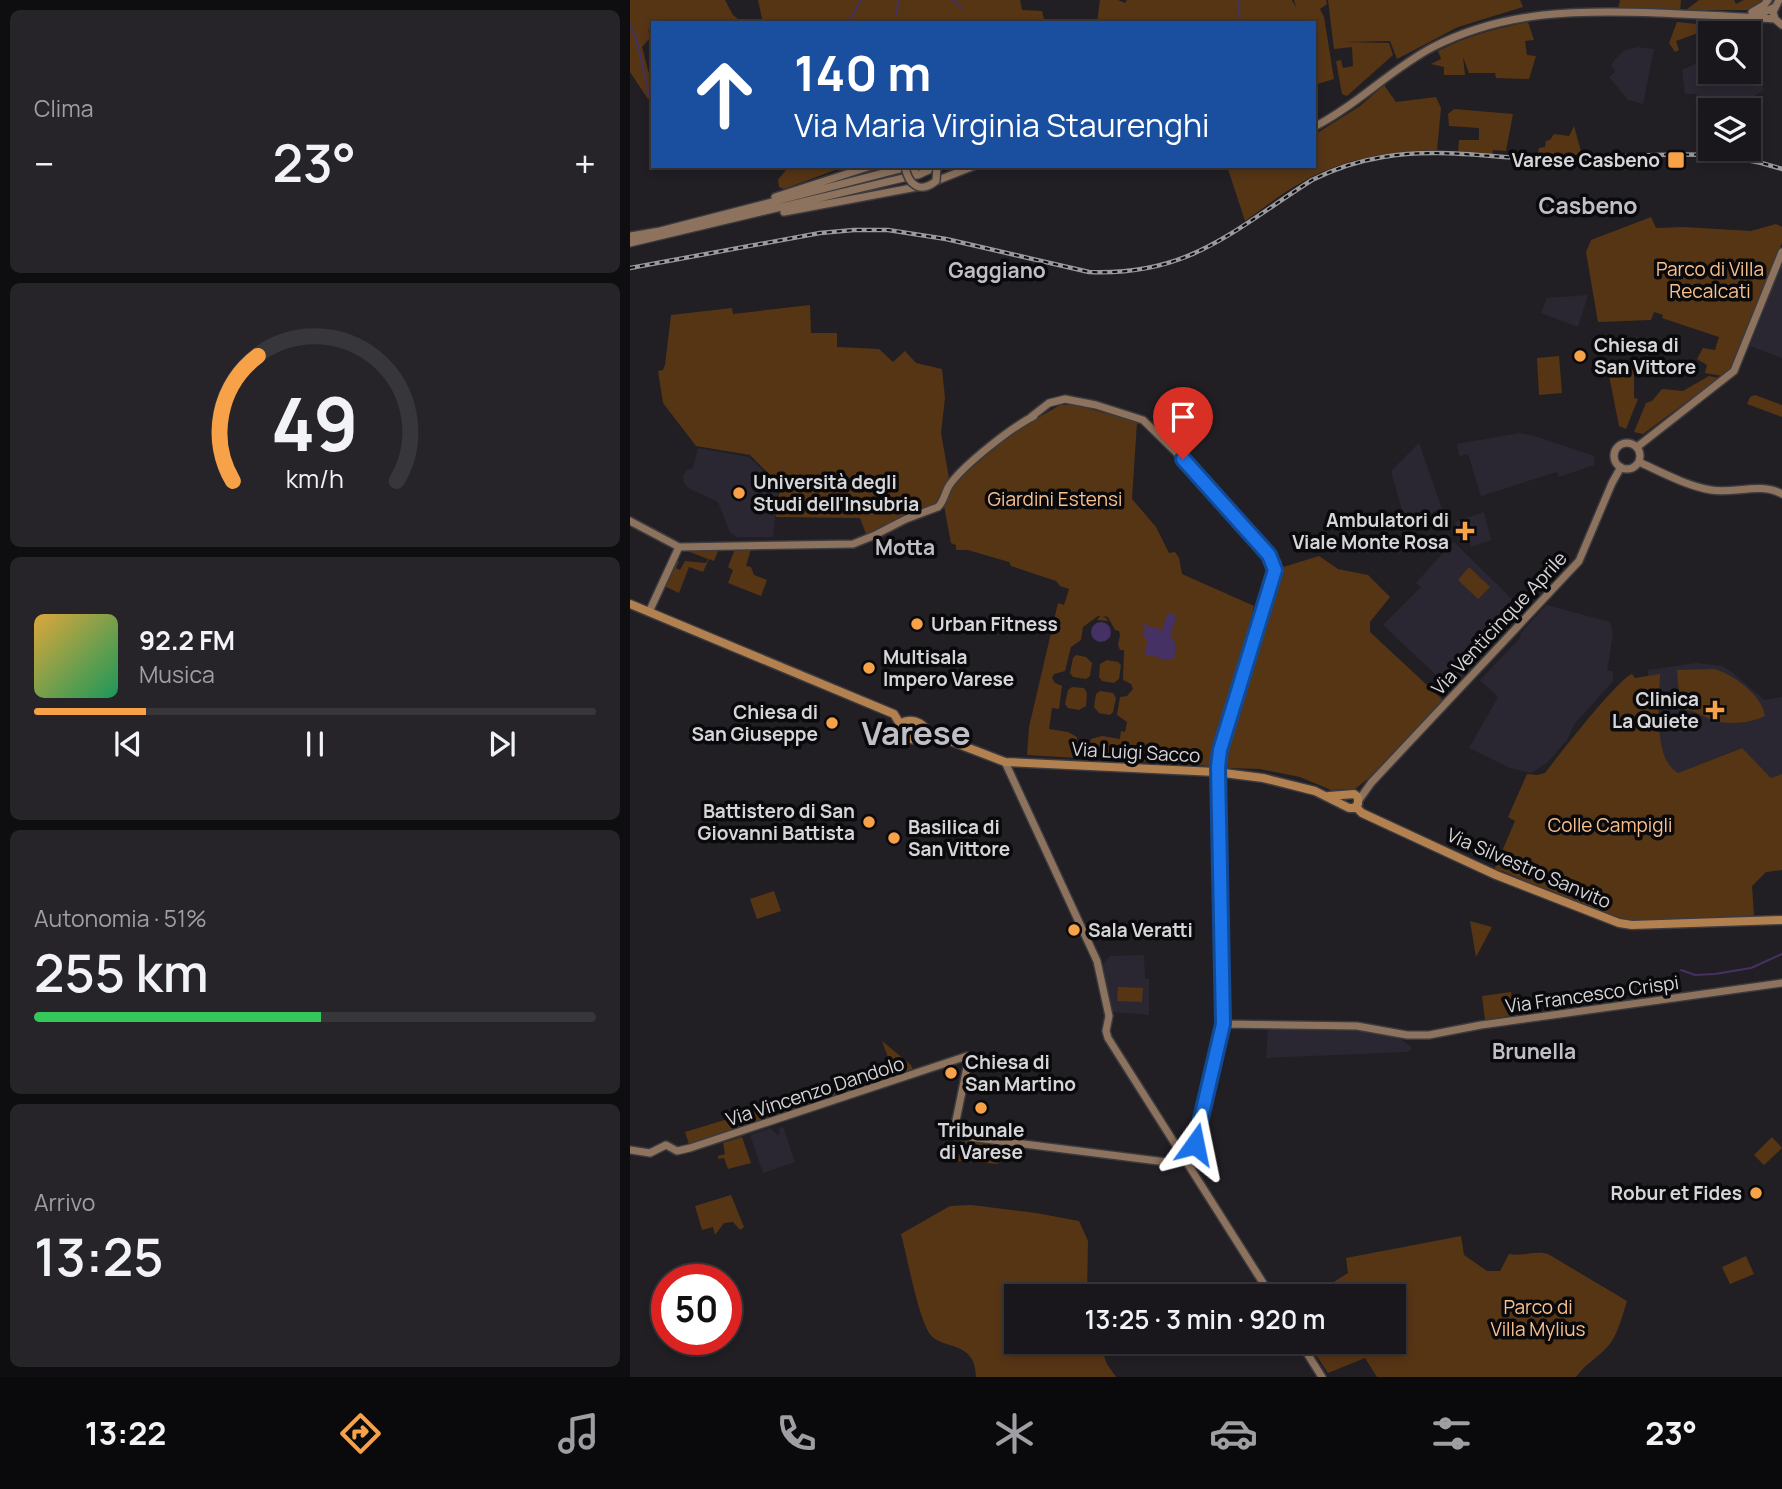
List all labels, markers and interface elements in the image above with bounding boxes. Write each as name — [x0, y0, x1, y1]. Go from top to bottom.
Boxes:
map controls — [1698, 21, 1761, 161]
button: search — [1698, 21, 1761, 84]
text: 140 m — [794, 39, 931, 106]
icon: ahead — [679, 49, 770, 140]
text: Clima — [34, 92, 93, 124]
button: layers — [1698, 98, 1761, 161]
text: Via Maria Virginia Staurenghi — [794, 103, 1210, 147]
text: 23° — [272, 127, 356, 198]
text: − — [34, 137, 55, 189]
text: + — [574, 137, 596, 189]
place label: Varese Casbeno — [1512, 147, 1660, 173]
marker: Varese Casbeno — [1666, 150, 1686, 170]
district label: Casbeno — [1539, 189, 1637, 221]
district label: Gaggiano — [948, 256, 1046, 284]
park label: Parco di Villa Recalcati — [1656, 256, 1764, 304]
place label: Chiesa di San Vittore — [1594, 332, 1696, 380]
marker: Chiesa di San Vittore — [1572, 348, 1588, 364]
text: 49 — [271, 374, 359, 474]
pin — [1153, 387, 1213, 459]
icon: arrive — [1164, 398, 1202, 436]
text: km/h — [286, 461, 344, 496]
place label: Università degli Studi dell'Insubria — [753, 469, 919, 517]
marker: Università degli Studi dell'Insubria — [731, 485, 747, 501]
park label: Giardini Estensi — [988, 486, 1122, 512]
place label: Ambulatori di Viale Monte Rosa — [1292, 507, 1449, 555]
marker: Ambulatori di Viale Monte Rosa — [1455, 521, 1475, 541]
district label: Motta — [875, 533, 935, 561]
street label: Via Venticinque Aprile — [1425, 545, 1573, 701]
place label: Urban Fitness — [931, 611, 1058, 637]
marker: Urban Fitness — [909, 616, 925, 632]
text: 92.2 FM — [139, 622, 235, 658]
place label: Multisala Impero Varese — [883, 644, 1014, 692]
text: Musica — [139, 658, 215, 690]
marker: Multisala Impero Varese — [861, 660, 877, 676]
place label: Clinica La Quiete — [1612, 686, 1699, 734]
place label: Chiesa di San Giuseppe — [691, 699, 818, 747]
marker: Clinica La Quiete — [1705, 700, 1725, 720]
district label: Varese — [861, 710, 971, 755]
marker: Chiesa di San Giuseppe — [824, 715, 840, 731]
icon: previous — [109, 725, 147, 763]
icon: pause — [296, 725, 334, 763]
icon: next — [483, 725, 521, 763]
street label: Via Luigi Sacco — [1071, 736, 1201, 768]
place label: Battistero di San Giovanni Battista — [698, 798, 855, 846]
park label: Colle Campigli — [1548, 812, 1672, 838]
marker: Battistero di San Giovanni Battista — [861, 814, 877, 830]
place label: Basilica di San Vittore — [908, 814, 1010, 862]
street label: Via Silvestro Sanvito — [1443, 822, 1615, 914]
marker: Basilica di San Vittore — [886, 830, 902, 846]
text: Autonomia · 51% — [34, 902, 207, 934]
place label: Sala Veratti — [1088, 917, 1193, 943]
marker: Sala Veratti — [1066, 922, 1082, 938]
text: 255 km — [34, 937, 209, 1008]
street label: Via Francesco Crispi — [1504, 969, 1680, 1019]
district label: Brunella — [1492, 1037, 1576, 1065]
place label: Chiesa di San Martino — [965, 1049, 1076, 1097]
street label: Via Vincenzo Dandolo — [723, 1050, 907, 1132]
marker: Chiesa di San Martino — [943, 1065, 959, 1081]
marker: Tribunale di Varese — [973, 1100, 989, 1116]
position arrow — [1158, 1107, 1232, 1181]
place label: Tribunale di Varese — [938, 1117, 1024, 1165]
place label: Robur et Fides — [1611, 1180, 1742, 1206]
marker: Robur et Fides — [1748, 1185, 1764, 1201]
text: Arrivo — [34, 1186, 95, 1218]
text: 13:25 — [34, 1221, 164, 1292]
speed limit sign: 50 — [651, 1264, 742, 1355]
park label: Parco di Villa Mylius — [1491, 1294, 1585, 1342]
text: 13:25 · 3 min · 920 m — [1085, 1301, 1325, 1337]
icon: directions — [336, 1409, 385, 1458]
icon: music — [554, 1409, 603, 1458]
icon: phone — [772, 1409, 821, 1458]
icon: climate — [990, 1409, 1039, 1458]
icon: car — [1209, 1409, 1258, 1458]
icon: filters — [1427, 1409, 1476, 1458]
text: 13:22 — [85, 1411, 166, 1455]
text: 23° — [1645, 1411, 1697, 1455]

